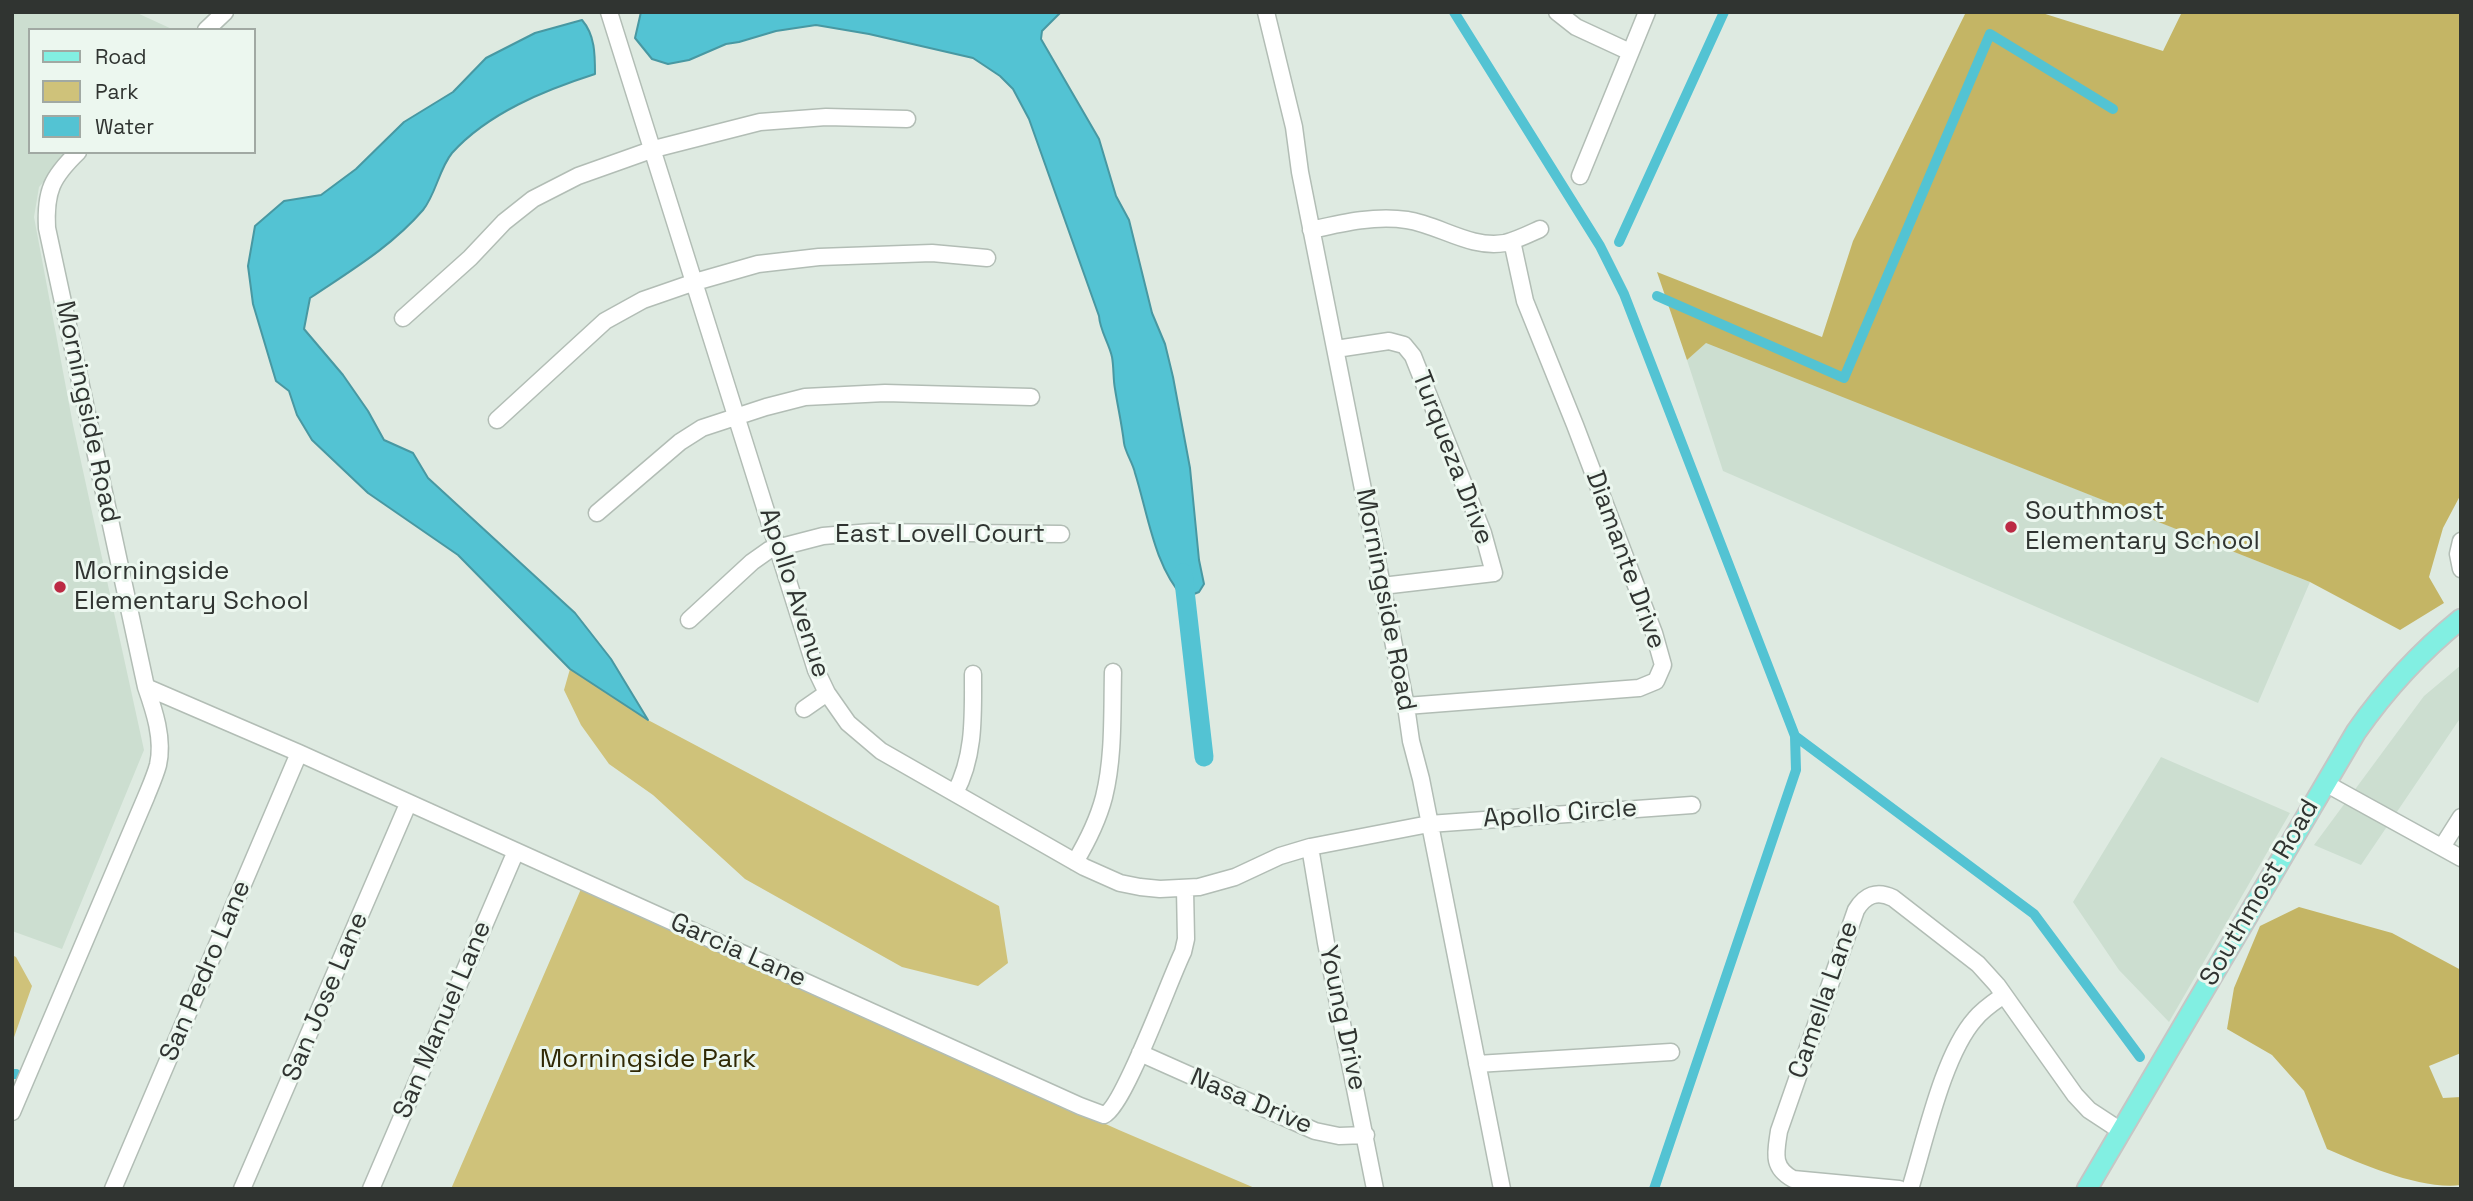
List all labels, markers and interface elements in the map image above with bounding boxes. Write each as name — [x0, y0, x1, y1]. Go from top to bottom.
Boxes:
legend — [28, 28, 256, 154]
text: Road — [95, 43, 147, 70]
text: Park — [95, 78, 139, 105]
text: Water — [95, 113, 154, 140]
street label: Morningside Road — [48, 298, 126, 526]
street label: Turqueza Drive — [1405, 367, 1499, 549]
street label: Diamante Drive — [1578, 467, 1672, 653]
street label: Morningside Road — [1348, 486, 1422, 714]
place label: Southmost Elementary School — [2025, 496, 2260, 558]
street label: Apollo Avenue — [752, 504, 836, 682]
street label: East Lovell Court — [835, 519, 1045, 551]
marker: Southmost Elementary School — [2003, 519, 2019, 535]
place label: Morningside Elementary School — [74, 556, 309, 618]
marker: Morningside Elementary School — [52, 579, 68, 595]
street label: Apollo Circle — [1482, 793, 1638, 835]
street label: Southmost Road — [2194, 794, 2326, 992]
street label: San Pedro Lane — [154, 876, 258, 1066]
street label: Garcia Lane — [665, 907, 811, 995]
street label: San Jose Lane — [276, 908, 376, 1086]
street label: San Manuel Lane — [387, 917, 499, 1123]
street label: Camella Lane — [1783, 917, 1865, 1083]
street label: Young Drive — [1311, 943, 1373, 1093]
park label: Morningside Park — [540, 1044, 756, 1076]
street label: Nasa Drive — [1185, 1062, 1317, 1142]

